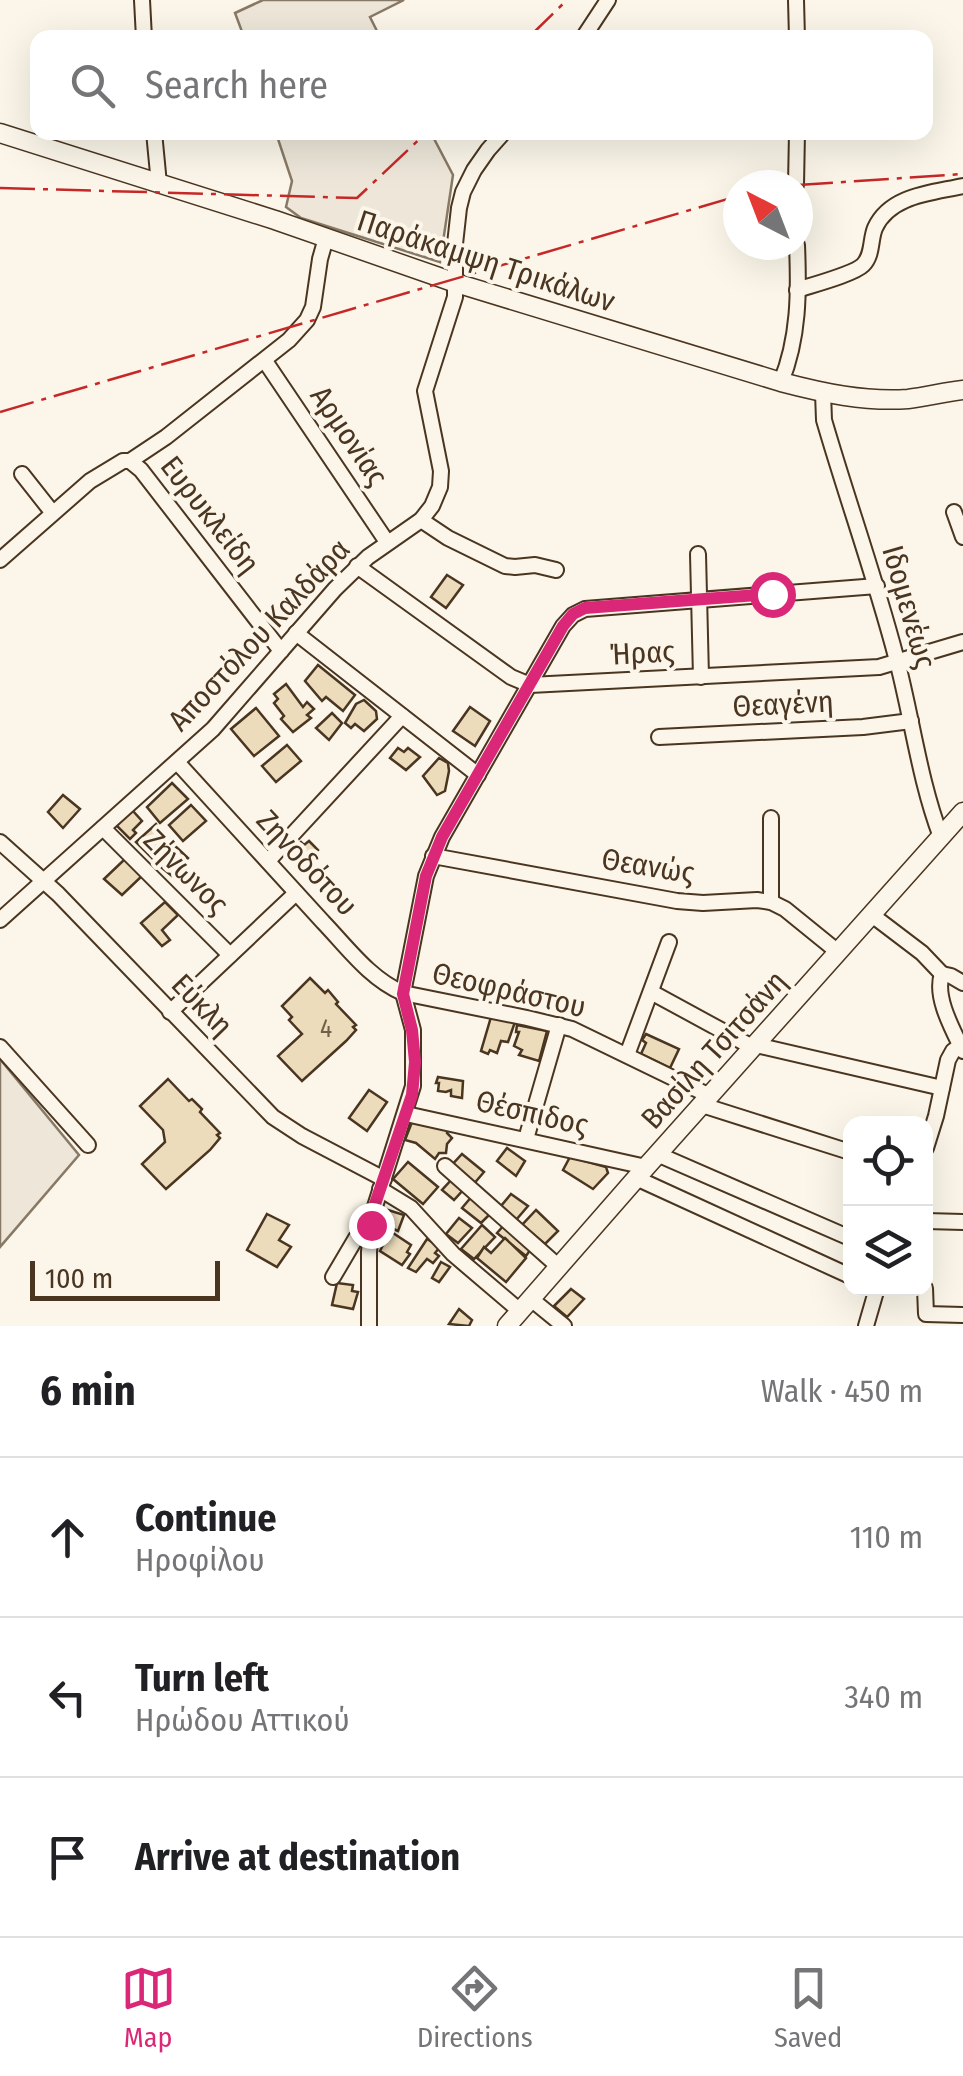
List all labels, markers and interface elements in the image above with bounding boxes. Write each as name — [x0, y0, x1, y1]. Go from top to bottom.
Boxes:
search box — [30, 30, 933, 140]
icon: search — [65, 58, 120, 113]
text: Search here — [145, 62, 328, 108]
north arrow — [723, 170, 813, 260]
street label: Παράκαμψη Τρικάλων — [353, 202, 619, 320]
street label: Αρμονίας — [303, 379, 395, 493]
street label: Ευρυκλείδη — [153, 449, 267, 581]
street label: Αποστόλου Καλδάρα — [161, 531, 357, 739]
street label: Ιδομενέως — [874, 541, 944, 673]
route start — [750, 572, 796, 618]
street label: Ήρας — [608, 633, 676, 673]
street label: Θεαγένη — [731, 683, 835, 725]
street label: Ζηνοδότου — [249, 803, 365, 923]
street label: Ζήνωνος — [136, 822, 236, 922]
street label: Θεανώς — [599, 841, 697, 891]
street label: Θεοφράστου — [429, 955, 589, 1025]
street label: Βασίλη Τσιτσάνη — [634, 964, 794, 1136]
street label: Εύκλη — [164, 966, 240, 1044]
house number: 4 — [320, 1014, 332, 1044]
street label: Θέσπιδος — [472, 1083, 592, 1143]
map controls — [843, 1116, 933, 1296]
button: locate — [843, 1116, 933, 1206]
route end — [349, 1203, 395, 1249]
button: layers — [843, 1206, 933, 1296]
scale bar — [30, 1256, 220, 1300]
text: 100 m — [45, 1262, 113, 1295]
text: 6 min — [40, 1366, 136, 1416]
text: Walk · 450 m — [761, 1372, 923, 1410]
text: Continue — [135, 1495, 276, 1541]
icon: ahead — [40, 1510, 95, 1565]
text: 110 m — [850, 1518, 923, 1556]
text: Ηροφίλου — [135, 1541, 265, 1579]
text: Turn left — [135, 1655, 269, 1701]
icon: left — [40, 1670, 95, 1725]
text: 340 m — [844, 1678, 923, 1716]
text: Ηρώδου Αττικού — [135, 1701, 350, 1739]
icon: arrive — [40, 1830, 95, 1885]
text: Arrive at destination — [135, 1834, 460, 1880]
tab: Map — [121, 1961, 176, 2054]
tab: Directions — [417, 1961, 533, 2054]
tab: Saved — [774, 1961, 842, 2054]

